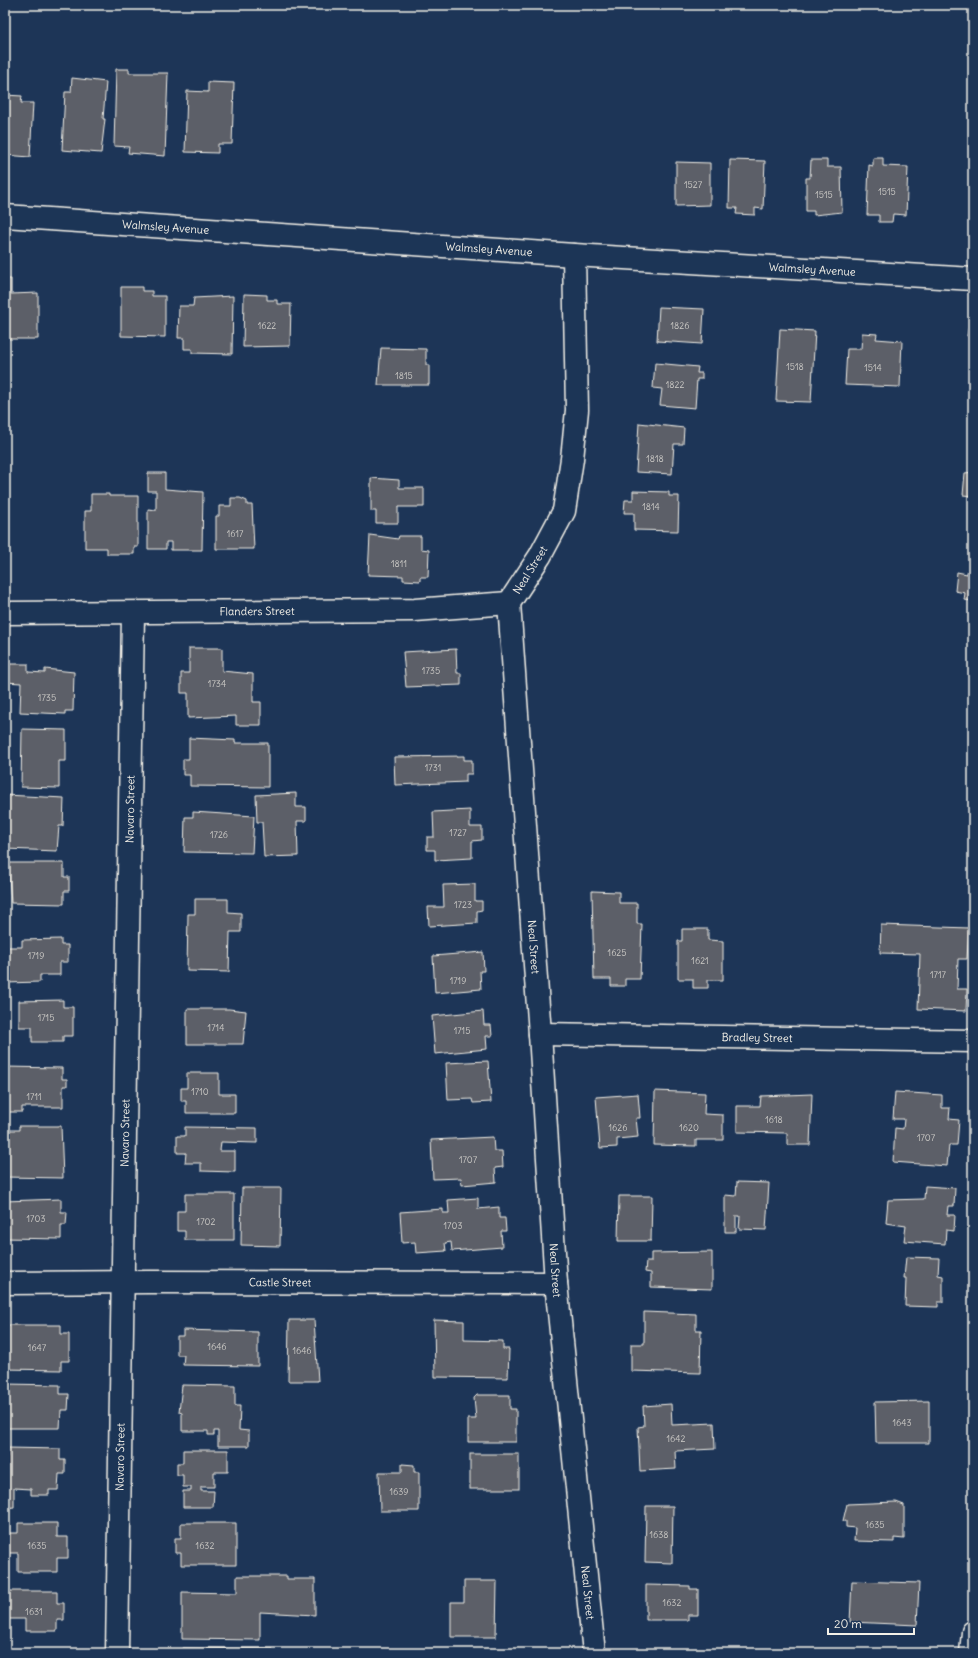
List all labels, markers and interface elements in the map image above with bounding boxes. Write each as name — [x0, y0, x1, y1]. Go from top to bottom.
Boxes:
house number: 1527 — [684, 179, 703, 190]
house number: 1515 — [878, 186, 896, 197]
house number: 1515 — [815, 189, 833, 200]
street label: Walmsley Avenue — [122, 217, 210, 237]
street label: Walmsley Avenue — [445, 239, 533, 259]
street label: Walmsley Avenue — [768, 260, 856, 279]
house number: 1622 — [258, 320, 276, 331]
house number: 1826 — [671, 320, 689, 331]
house number: 1518 — [786, 361, 804, 372]
house number: 1514 — [864, 362, 882, 373]
house number: 1815 — [395, 370, 413, 381]
house number: 1822 — [666, 379, 684, 390]
house number: 1818 — [646, 453, 664, 464]
house number: 1814 — [642, 501, 660, 512]
house number: 1617 — [227, 528, 244, 539]
street label: Neal Street — [510, 543, 550, 597]
house number: 1811 — [391, 558, 407, 569]
street label: Flanders Street — [219, 604, 295, 618]
house number: 1735 — [422, 665, 440, 676]
house number: 1734 — [208, 678, 226, 689]
house number: 1735 — [38, 692, 56, 703]
house number: 1731 — [425, 762, 441, 773]
street label: Navaro Street — [122, 775, 138, 843]
house number: 1727 — [449, 827, 467, 838]
house number: 1726 — [210, 829, 228, 840]
house number: 1723 — [454, 899, 472, 910]
street label: Neal Street — [525, 919, 543, 975]
house number: 1625 — [608, 947, 626, 958]
house number: 1719 — [28, 950, 44, 961]
house number: 1621 — [691, 955, 709, 966]
house number: 1717 — [930, 969, 947, 980]
house number: 1719 — [450, 975, 466, 986]
house number: 1715 — [38, 1012, 54, 1023]
house number: 1714 — [208, 1022, 224, 1033]
house number: 1715 — [454, 1025, 470, 1036]
street label: Bradley Street — [721, 1030, 793, 1045]
house number: 1710 — [191, 1086, 209, 1097]
house number: 1711 — [26, 1091, 42, 1102]
street label: Navaro Street — [117, 1099, 133, 1167]
house number: 1618 — [765, 1114, 783, 1125]
house number: 1626 — [609, 1122, 627, 1133]
house number: 1620 — [679, 1122, 699, 1133]
house number: 1707 — [917, 1132, 936, 1143]
house number: 1707 — [459, 1154, 478, 1165]
house number: 1703 — [26, 1213, 46, 1224]
house number: 1702 — [197, 1216, 215, 1227]
house number: 1703 — [443, 1220, 463, 1231]
street label: Neal Street — [546, 1243, 564, 1298]
street label: Castle Street — [249, 1275, 312, 1289]
house number: 1646 — [207, 1341, 227, 1352]
house number: 1647 — [28, 1342, 47, 1353]
house number: 1646 — [292, 1345, 312, 1356]
house number: 1643 — [892, 1417, 912, 1428]
street label: Navaro Street — [112, 1423, 128, 1491]
house number: 1642 — [667, 1433, 686, 1444]
house number: 1639 — [389, 1486, 409, 1497]
house number: 1635 — [865, 1519, 885, 1530]
house number: 1638 — [649, 1529, 669, 1540]
house number: 1635 — [27, 1540, 47, 1551]
house number: 1632 — [196, 1540, 214, 1551]
street label: Neal Street — [578, 1565, 598, 1621]
house number: 1632 — [663, 1597, 681, 1608]
house number: 1631 — [25, 1606, 43, 1617]
scale bar — [828, 1610, 914, 1636]
text: 20 m — [834, 1616, 862, 1631]

